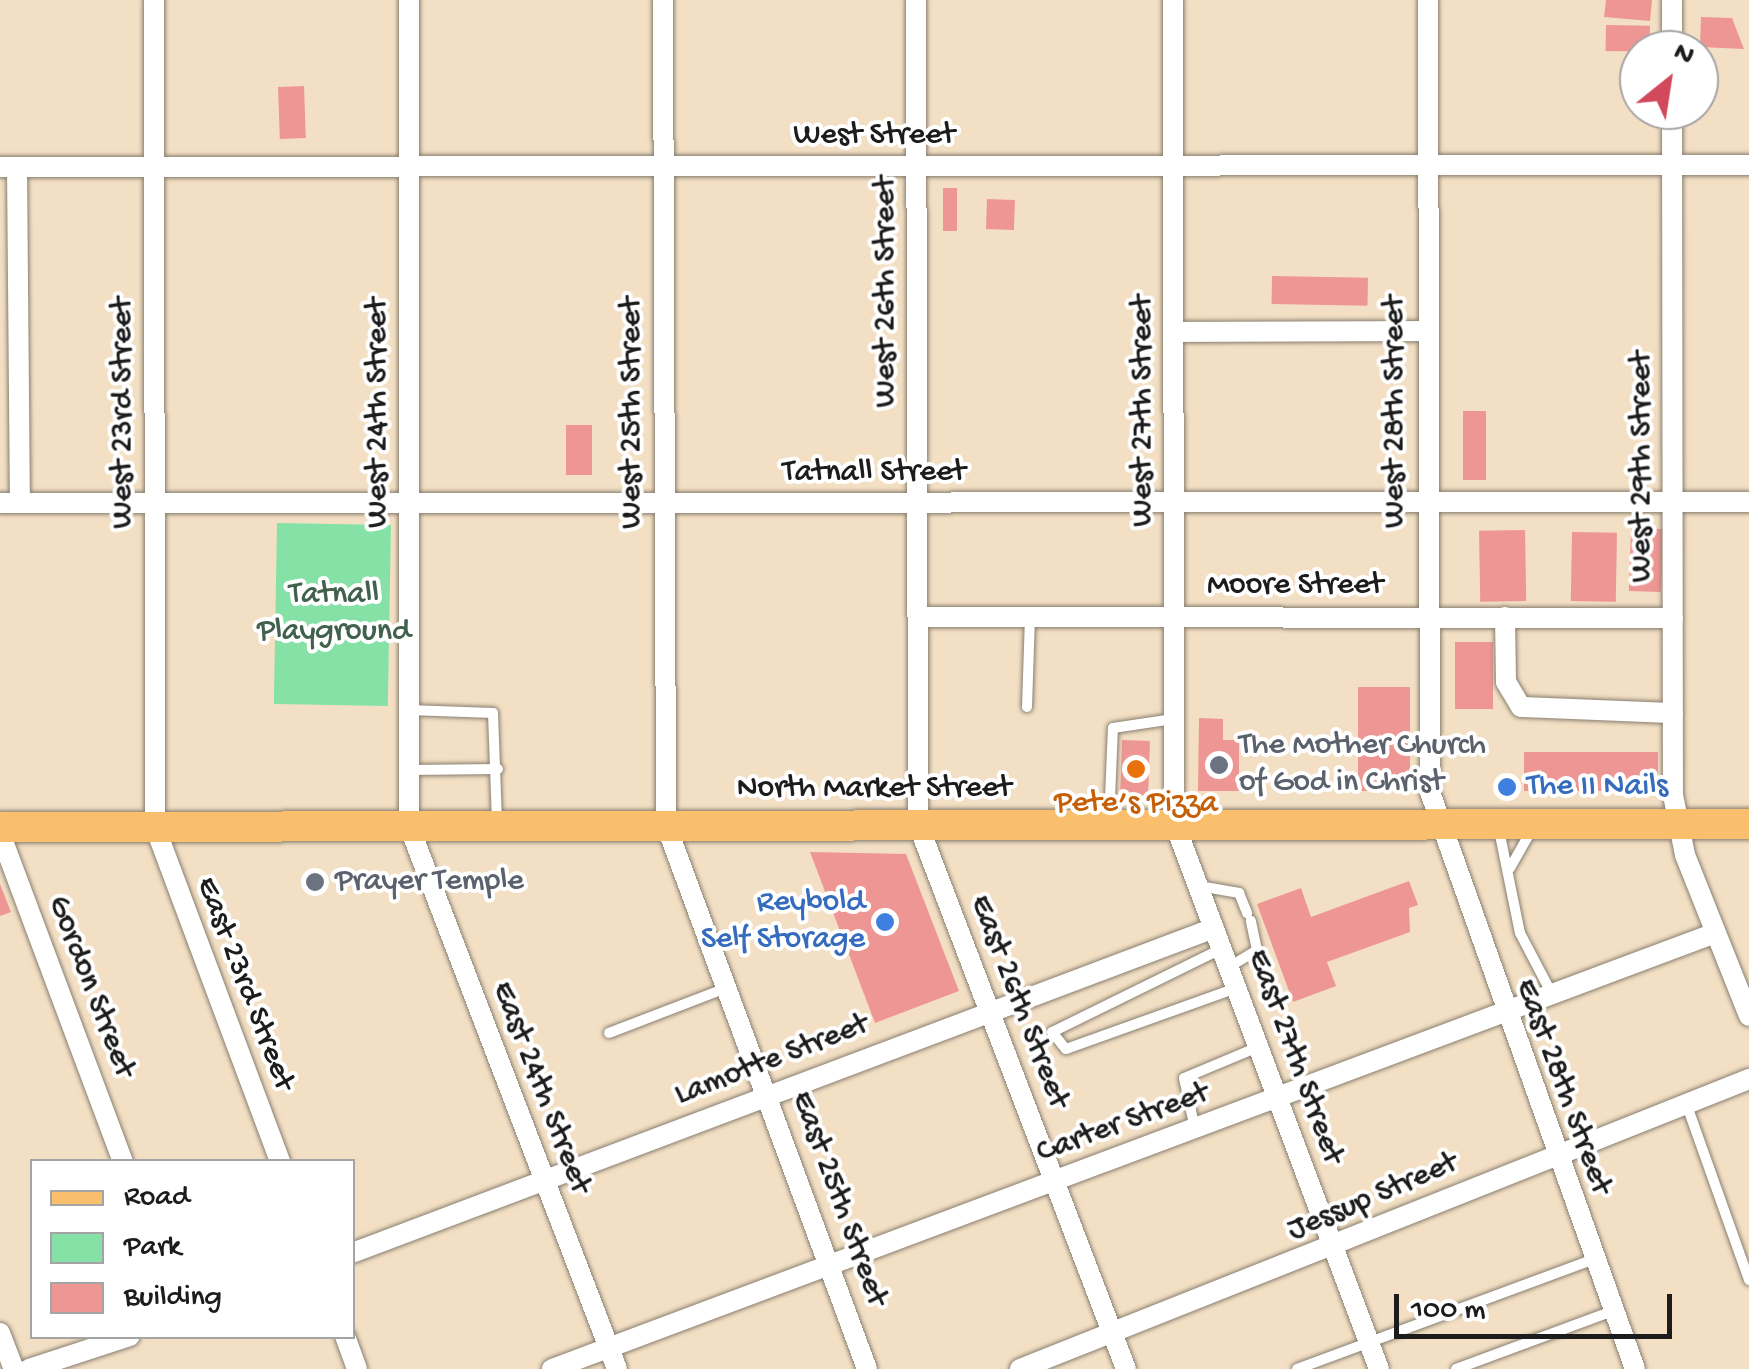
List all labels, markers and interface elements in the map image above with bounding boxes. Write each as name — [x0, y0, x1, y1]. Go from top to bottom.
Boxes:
north arrow — [1619, 30, 1719, 130]
text: N — [1667, 36, 1699, 74]
street label: West Street — [793, 117, 955, 155]
street label: West 26th Street — [868, 176, 906, 408]
street label: West 27th Street — [1125, 295, 1163, 527]
street label: West 28th Street — [1377, 296, 1415, 528]
street label: West 23rd Street — [105, 297, 143, 529]
street label: West 25th Street — [614, 297, 652, 529]
street label: West 24th Street — [360, 298, 398, 528]
street label: West 29th Street — [1624, 351, 1662, 583]
street label: Tatnall Street — [782, 454, 966, 492]
street label: Moore Street — [1207, 567, 1383, 605]
park label: Tatnall Playground — [257, 577, 411, 652]
place label: The Mother Church of God in Christ — [1239, 728, 1486, 803]
marker: The Mother Church of God in Christ — [1208, 754, 1230, 776]
marker: Pete’s Pizza — [1125, 758, 1147, 780]
place label: The II Nails — [1527, 768, 1668, 806]
street label: North Market Street — [737, 770, 1011, 808]
marker: The II Nails — [1496, 776, 1518, 798]
place label: Pete’s Pizza — [1054, 785, 1218, 823]
place label: Prayer Temple — [335, 863, 524, 901]
marker: Prayer Temple — [304, 871, 326, 893]
street label: East 23rd Street — [186, 872, 302, 1096]
place label: Reybold Self Storage — [701, 885, 865, 960]
street label: East 26th Street — [960, 890, 1076, 1114]
street label: Gordon Street — [38, 891, 142, 1083]
marker: Reybold Self Storage — [874, 911, 896, 933]
street label: East 27th Street — [1237, 944, 1351, 1170]
street label: East 28th Street — [1505, 974, 1619, 1200]
street label: East 24th Street — [482, 977, 598, 1199]
street label: Lamotte Street — [670, 1006, 874, 1116]
street label: Carter Street — [1032, 1075, 1214, 1173]
street label: East 25th Street — [781, 1086, 895, 1312]
street label: Jessup Street — [1282, 1145, 1464, 1251]
legend — [30, 1159, 355, 1339]
text: Road — [124, 1181, 190, 1216]
text: Park — [124, 1231, 181, 1266]
scale bar — [1399, 1274, 1676, 1336]
text: Building — [124, 1281, 222, 1316]
text: 100 m — [1411, 1294, 1486, 1329]

